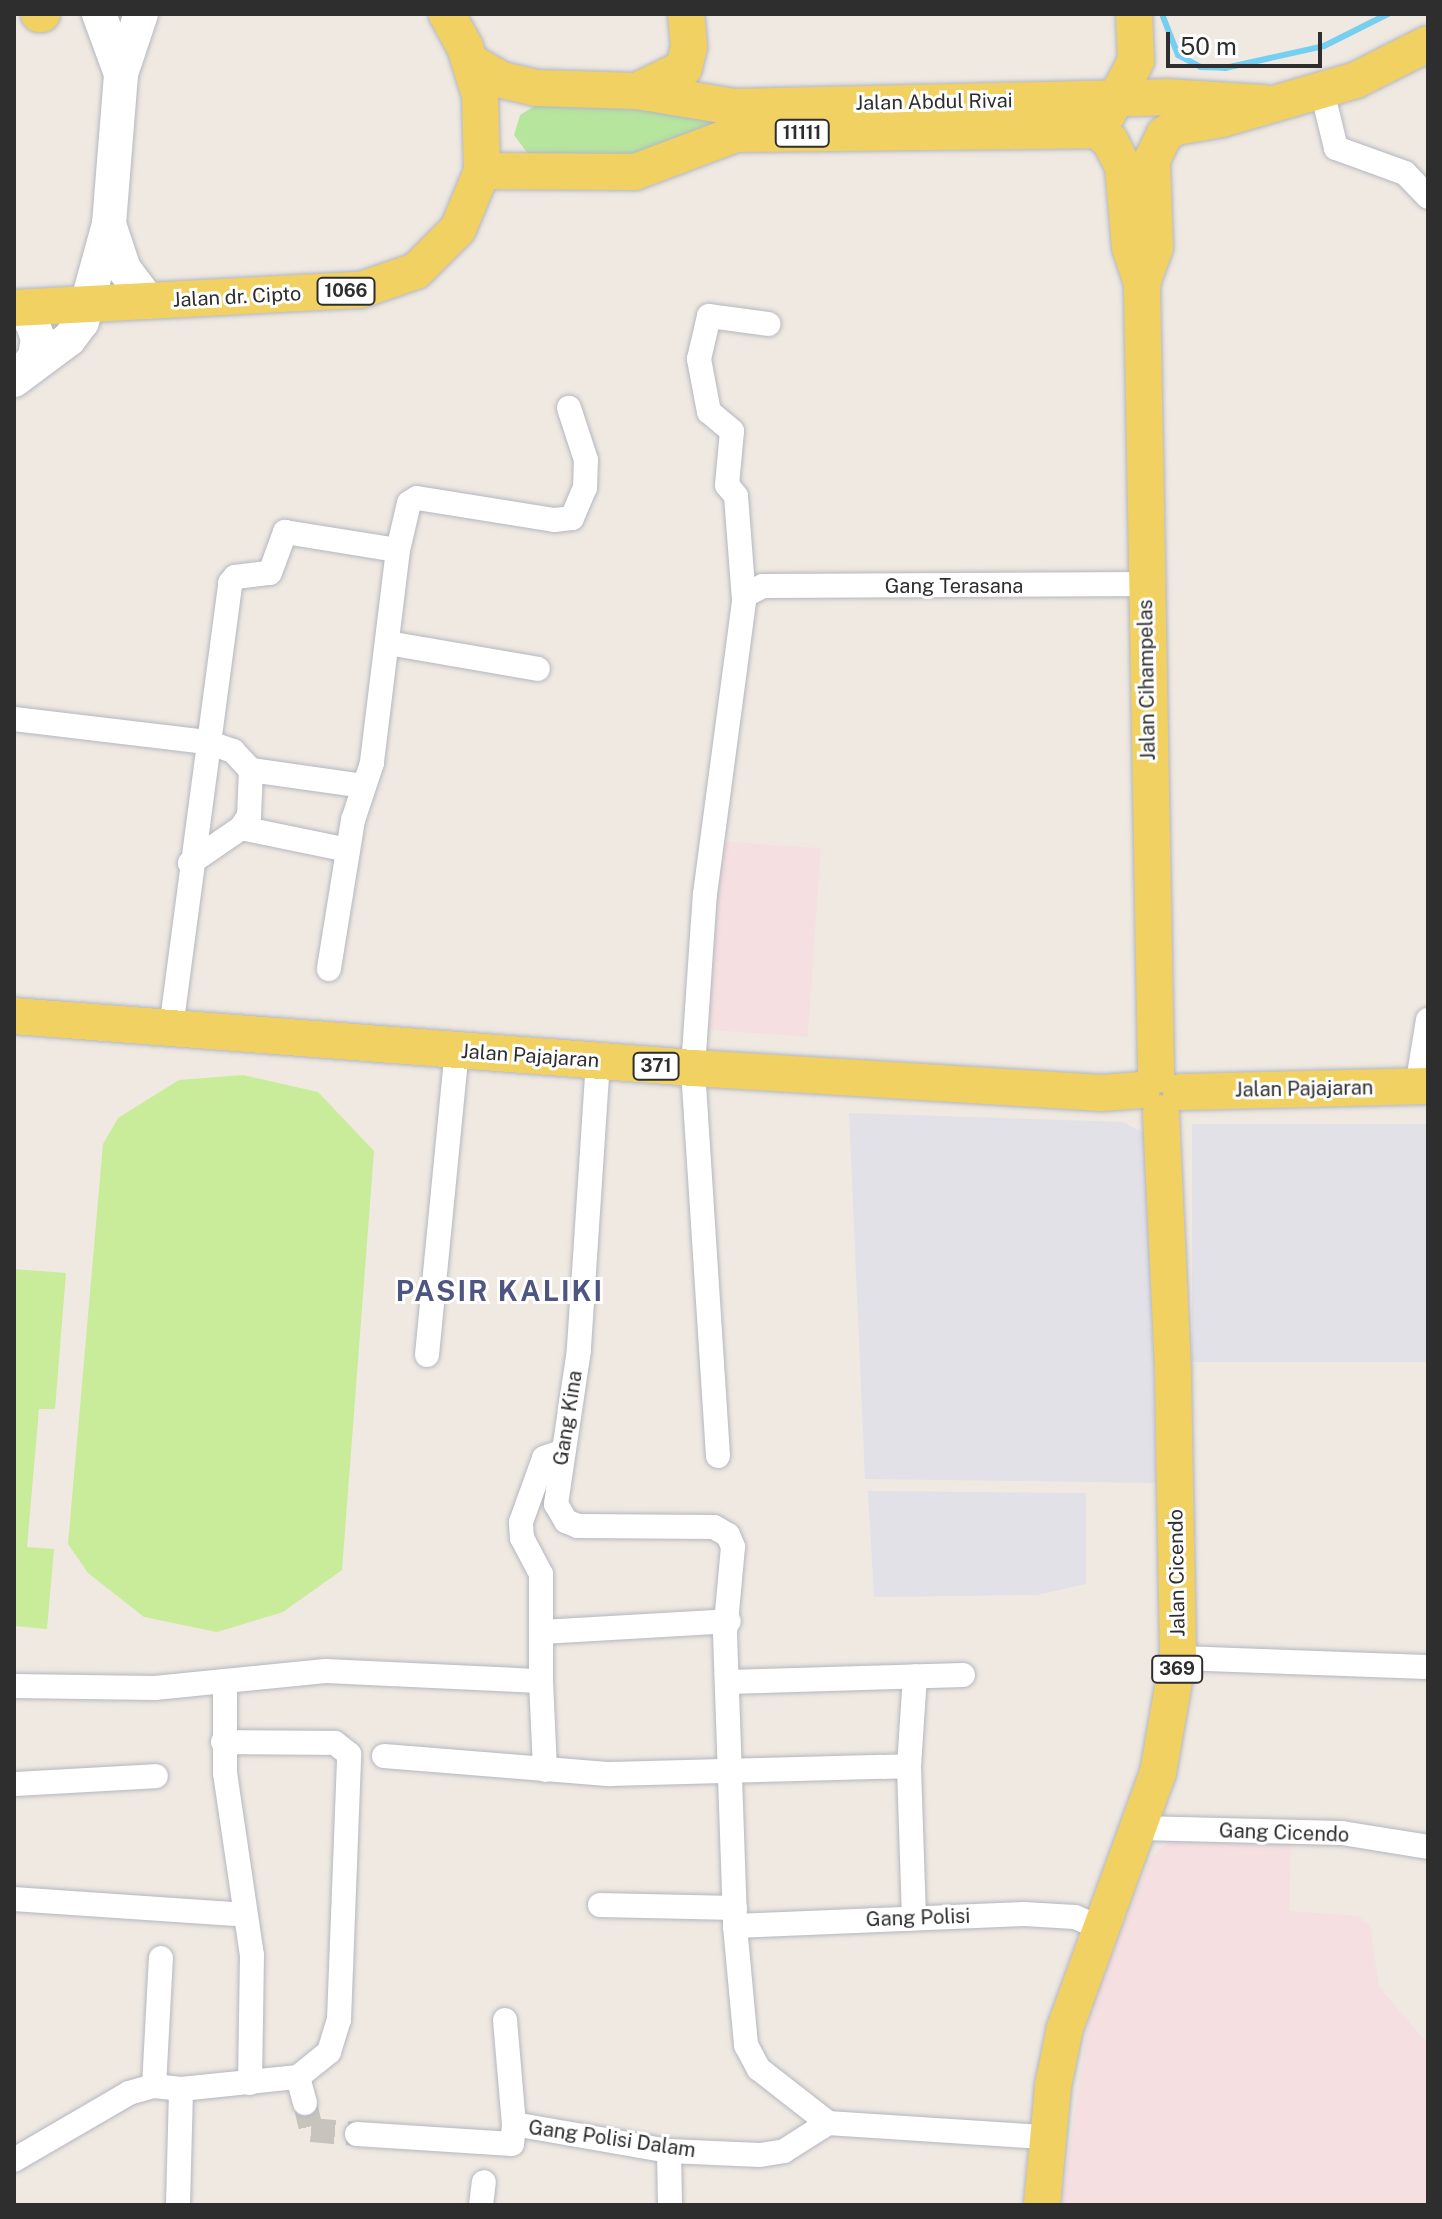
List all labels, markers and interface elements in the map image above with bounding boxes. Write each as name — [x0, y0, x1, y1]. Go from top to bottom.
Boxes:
scale bar — [1170, 16, 1326, 66]
text: 50 m — [1180, 32, 1237, 60]
street label: Jalan Abdul Rivai — [855, 89, 1013, 115]
road number: 11111 — [774, 119, 830, 147]
road number: 1066 — [316, 277, 376, 305]
street label: Jalan dr. Cipto — [172, 282, 302, 312]
street label: Gang Terasana — [885, 574, 1023, 598]
street label: Jalan Cihampelas — [1134, 599, 1160, 761]
street label: Jalan Pajajaran — [460, 1039, 600, 1073]
road number: 371 — [632, 1052, 680, 1080]
street label: Jalan Pajajaran — [1235, 1076, 1373, 1102]
district label: PASIR KALIKI — [396, 1274, 604, 1308]
street label: Gang Kina — [549, 1369, 587, 1467]
street label: Jalan Cicendo — [1164, 1509, 1190, 1637]
road number: 369 — [1151, 1655, 1203, 1683]
street label: Gang Cicendo — [1219, 1819, 1349, 1847]
street label: Gang Polisi — [865, 1904, 971, 1932]
street label: Gang Polisi Dalam — [527, 2115, 697, 2163]

